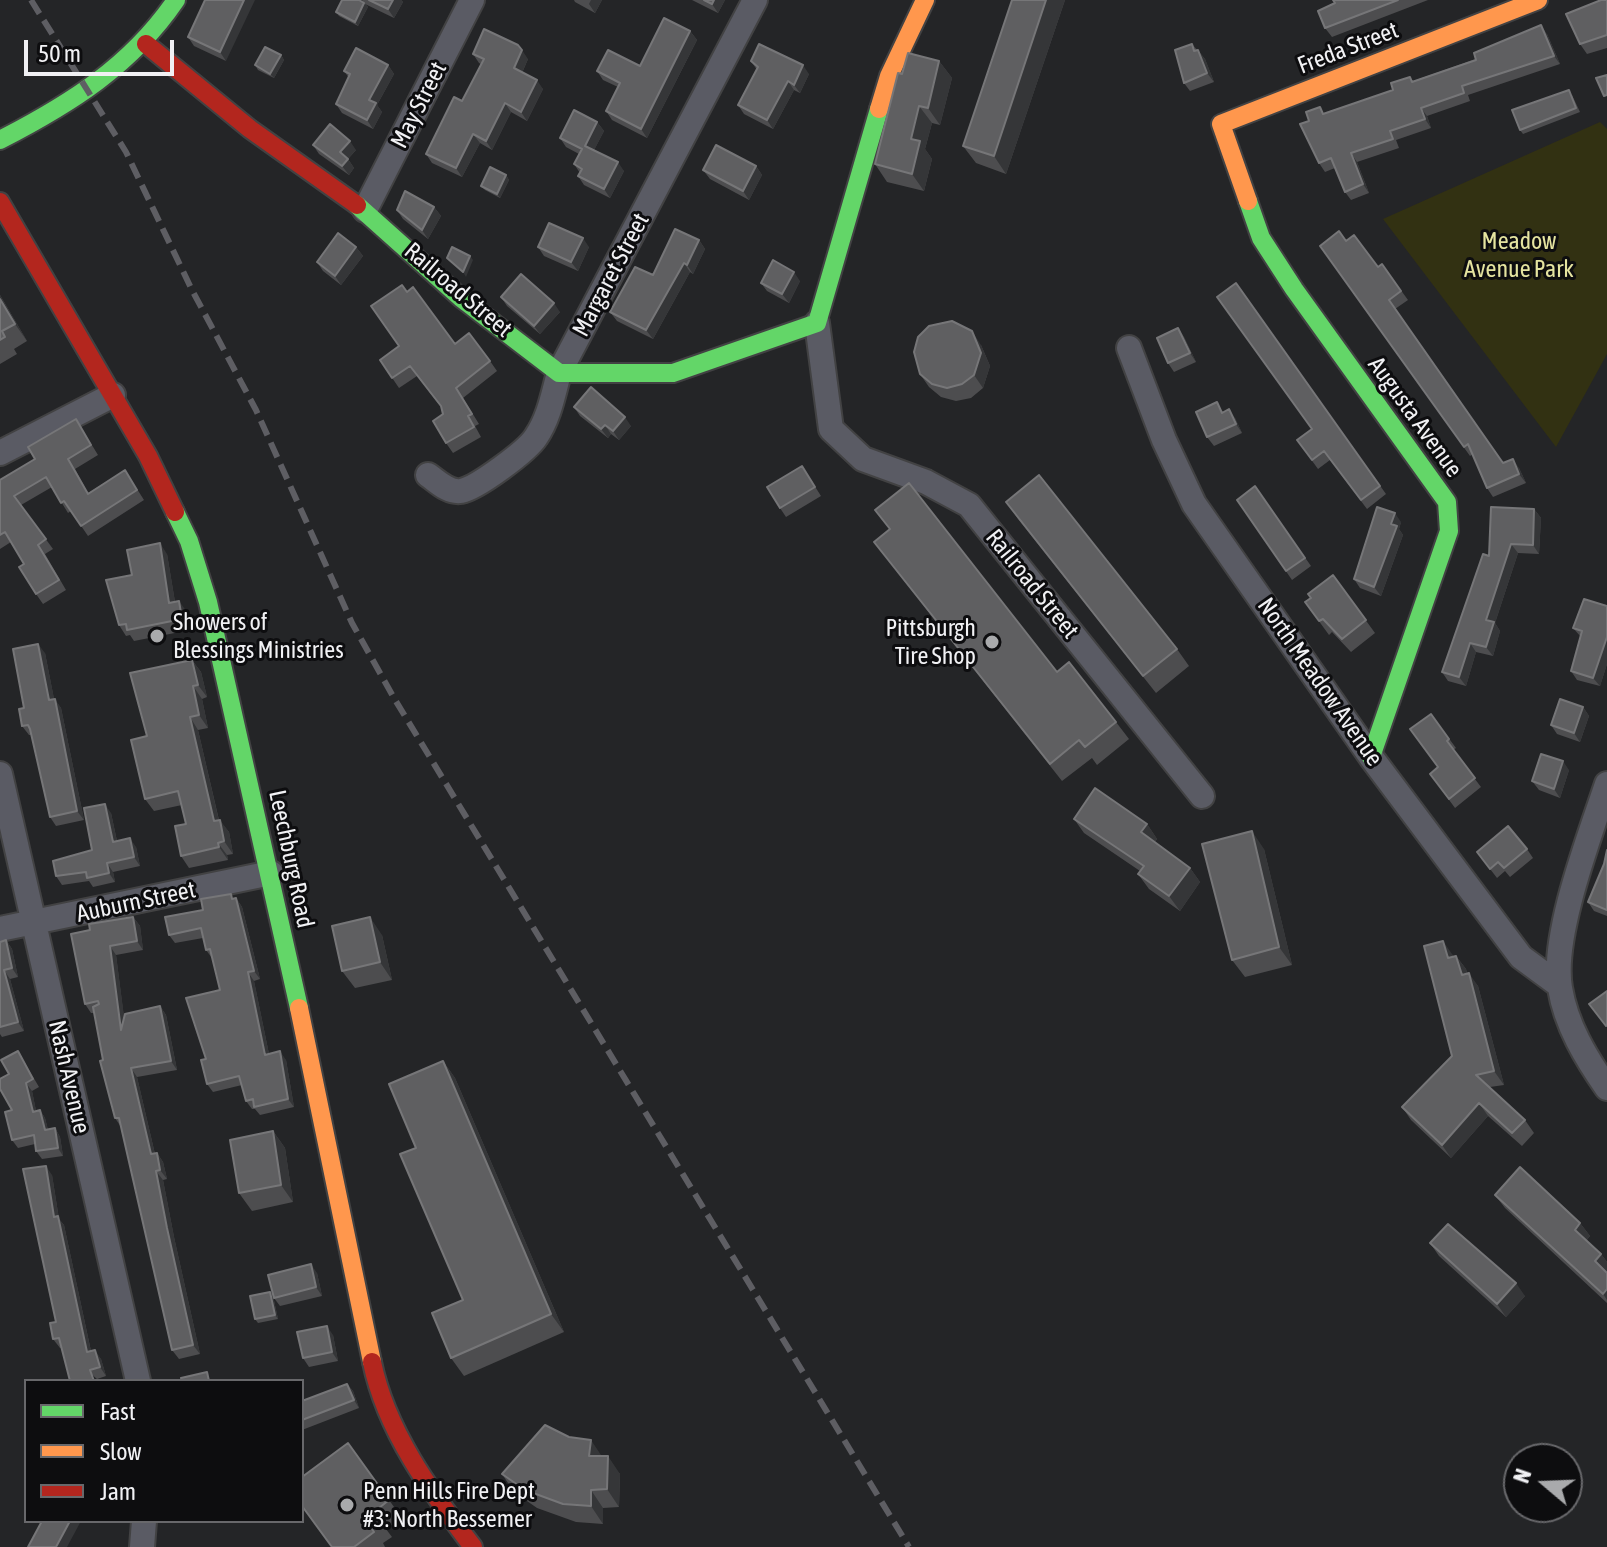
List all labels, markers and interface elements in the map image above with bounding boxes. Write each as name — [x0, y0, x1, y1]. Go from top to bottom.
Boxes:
street label: Freda Street — [1294, 16, 1402, 80]
scale bar — [28, 24, 178, 74]
text: 50 m — [38, 40, 81, 67]
street label: May Street — [385, 57, 453, 153]
street label: Margaret Street — [566, 208, 656, 342]
park label: Meadow Avenue Park — [1464, 227, 1574, 283]
street label: Railroad Street — [398, 237, 518, 343]
street label: Augusta Avenue — [1362, 351, 1468, 483]
street label: Railroad Street — [979, 524, 1085, 644]
street label: North Meadow Avenue — [1251, 592, 1389, 772]
place label: Showers of Blessings Ministries — [173, 608, 344, 664]
place label: Pittsburgh Tire Shop — [886, 614, 976, 670]
marker: Showers of Blessings Ministries — [148, 627, 166, 645]
marker: Pittsburgh Tire Shop — [983, 633, 1001, 651]
street label: Leechburg Road — [262, 787, 320, 931]
street label: Auburn Street — [74, 875, 198, 929]
street label: Nash Avenue — [42, 1018, 96, 1136]
legend — [24, 1379, 304, 1523]
text: Fast — [100, 1398, 136, 1425]
text: Slow — [100, 1438, 142, 1465]
north arrow — [1503, 1443, 1583, 1523]
text: N — [1508, 1465, 1537, 1486]
place label: Penn Hills Fire Dept #3: North Bessemer — [363, 1477, 535, 1533]
text: Jam — [100, 1478, 136, 1505]
marker: Penn Hills Fire Dept #3: North Bessemer — [338, 1496, 356, 1514]

